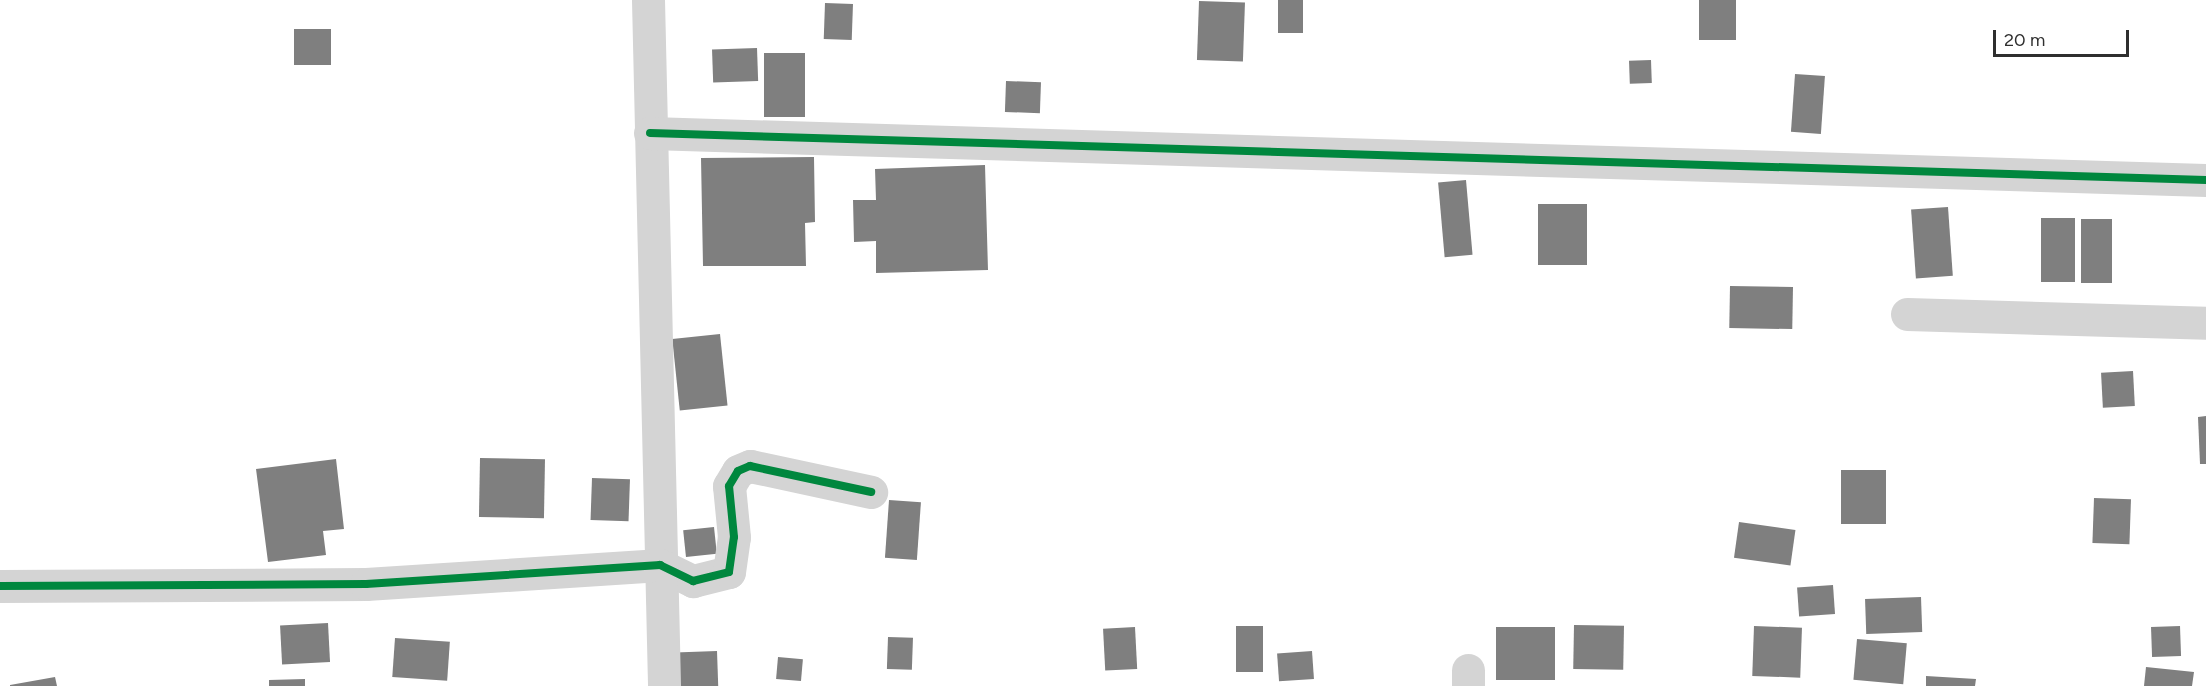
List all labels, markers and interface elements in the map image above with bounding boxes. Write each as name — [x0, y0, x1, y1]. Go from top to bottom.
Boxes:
scale bar — [1996, 18, 2132, 56]
text: 20 m — [2004, 29, 2045, 51]

